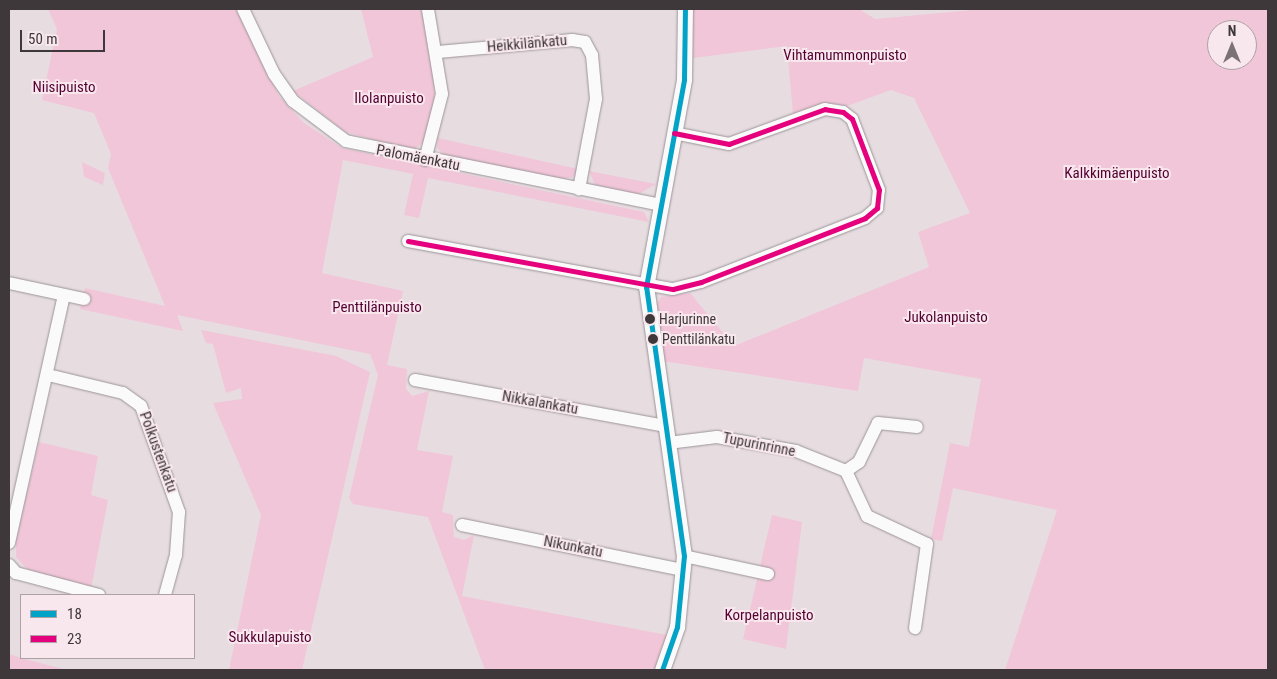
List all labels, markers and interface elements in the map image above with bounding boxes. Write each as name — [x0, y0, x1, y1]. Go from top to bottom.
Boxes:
scale bar — [22, 20, 108, 52]
north arrow — [1207, 20, 1257, 70]
text: N — [1228, 23, 1236, 39]
text: 50 m — [28, 30, 58, 48]
street label: Heikkilänkatu — [486, 32, 568, 56]
park label: Vihtamummonpuisto — [783, 47, 907, 65]
park label: Niisipuisto — [32, 79, 96, 97]
park label: Ilolanpuisto — [354, 90, 424, 108]
street label: Palomäenkatu — [375, 141, 461, 175]
park label: Kalkkimäenpuisto — [1064, 165, 1170, 183]
park label: Penttilänpuisto — [332, 299, 422, 317]
park label: Jukolanpuisto — [904, 309, 988, 327]
place label: Harjurinne — [659, 311, 716, 327]
marker: Harjurinne — [645, 314, 655, 324]
place label: Penttilänkatu — [662, 331, 735, 347]
marker: Penttilänkatu — [648, 334, 658, 344]
street label: Nikkalankatu — [501, 387, 579, 419]
street label: Polkustenkatu — [135, 409, 181, 495]
street label: Tupurinrinne — [721, 429, 797, 461]
street label: Nikunkatu — [542, 532, 604, 562]
legend — [20, 594, 195, 659]
text: 18 — [67, 605, 82, 623]
park label: Korpelanpuisto — [724, 607, 814, 625]
park label: Sukkulapuisto — [228, 629, 312, 647]
text: 23 — [67, 630, 82, 648]

